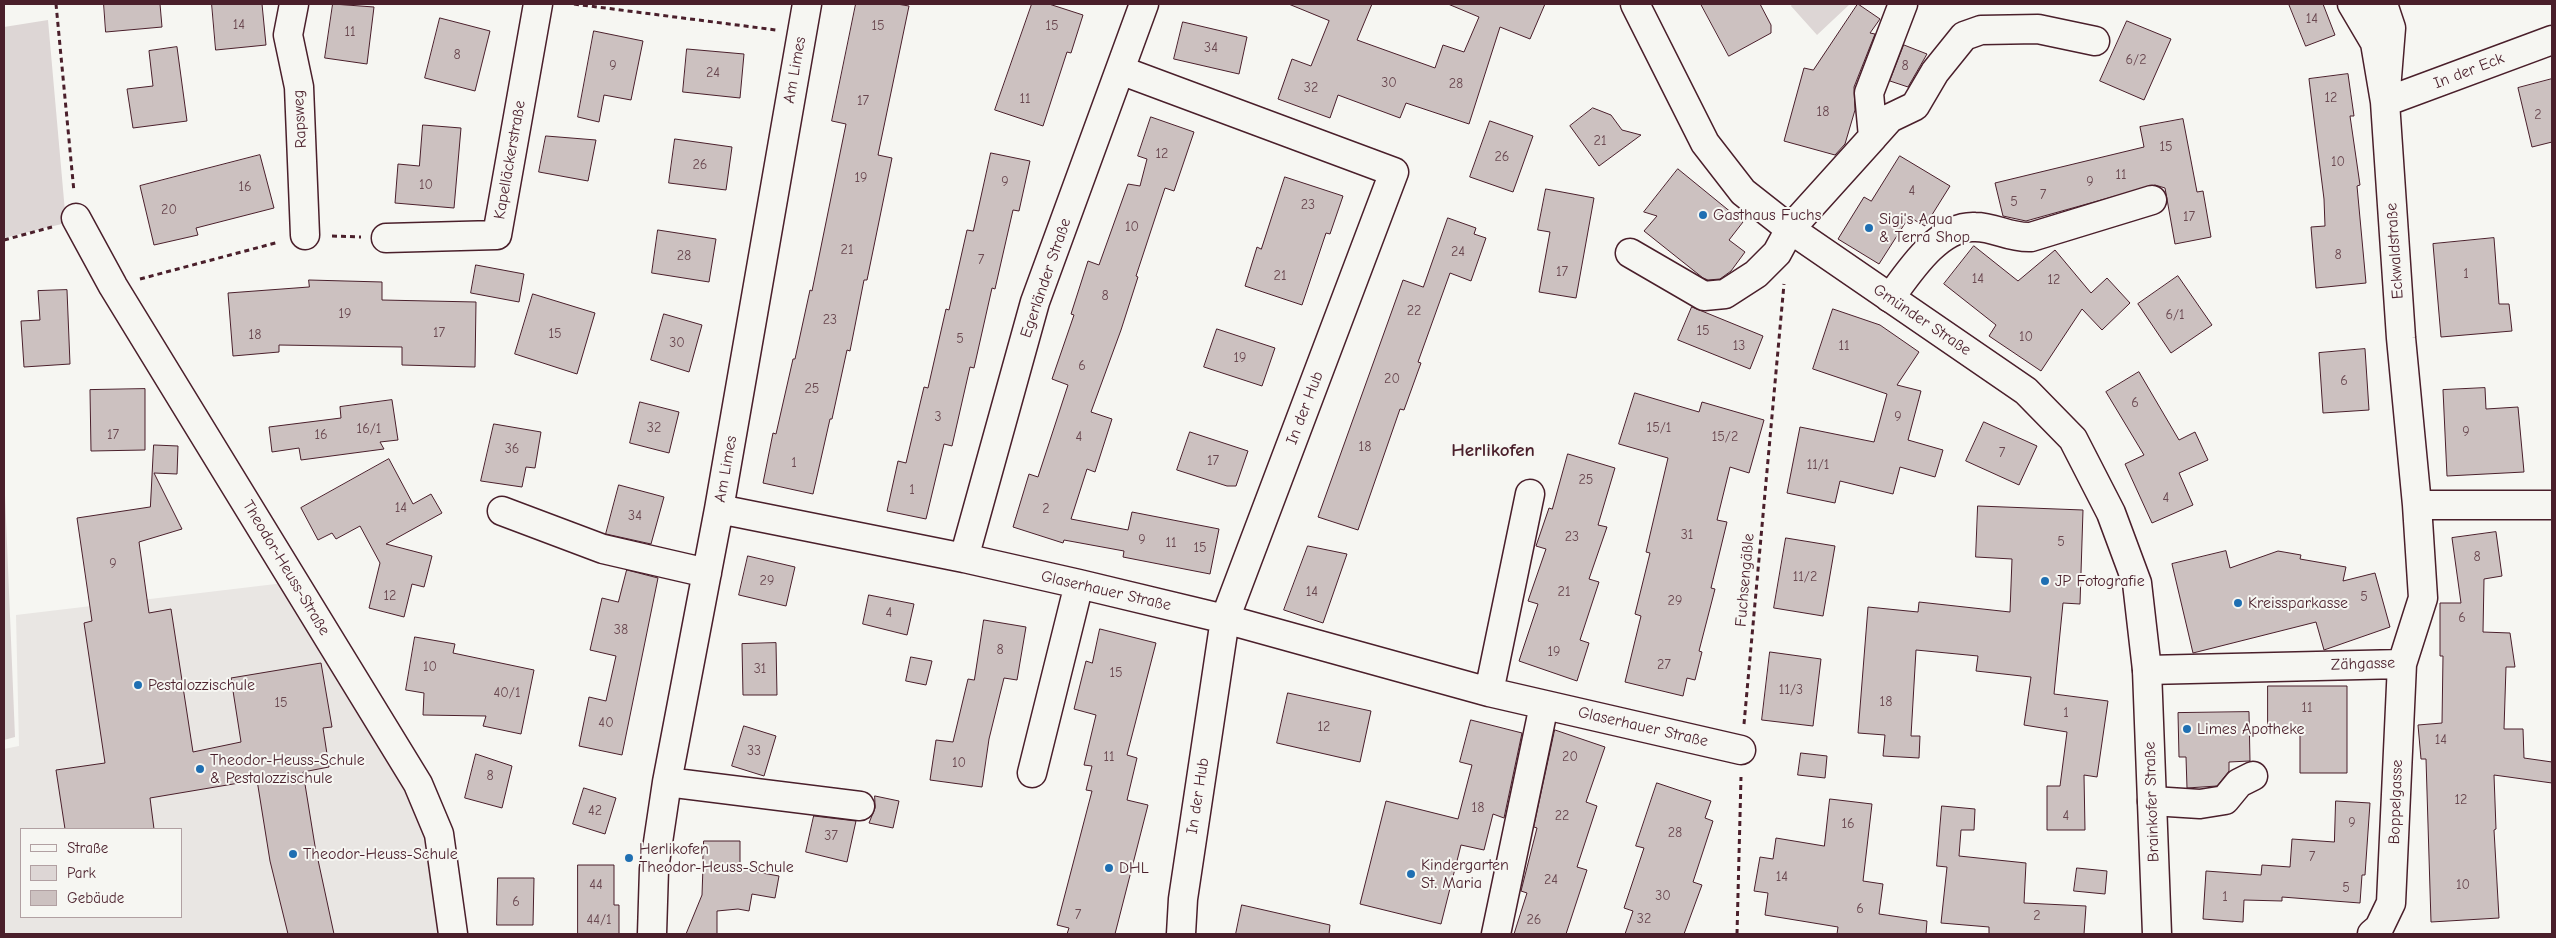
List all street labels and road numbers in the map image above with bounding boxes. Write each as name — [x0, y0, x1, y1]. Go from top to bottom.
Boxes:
street label: Am Limes — [780, 35, 810, 105]
street label: In der Eck — [2431, 49, 2507, 93]
street label: Rapsweg — [289, 89, 311, 149]
street label: Kapelläckerstraße — [490, 99, 530, 221]
street label: Eckwaldstraße — [2382, 202, 2408, 300]
street label: Egerländer Straße — [1017, 216, 1075, 340]
street label: Gmünder Straße — [1869, 280, 1975, 360]
street label: In der Hub — [1282, 369, 1328, 447]
street label: Am Limes — [711, 434, 741, 504]
street label: Theodor-Heuss-Straße — [238, 497, 334, 639]
street label: Fuchsengäßle — [1731, 532, 1759, 628]
street label: Glaserhauer Straße — [1039, 567, 1173, 615]
street label: Zähgasse — [2331, 653, 2395, 675]
street label: Glaserhauer Straße — [1576, 703, 1710, 751]
street label: Brainkofer Straße — [2140, 741, 2164, 863]
street label: In der Hub — [1182, 756, 1214, 836]
street label: Boppelgasse — [2385, 759, 2407, 845]

